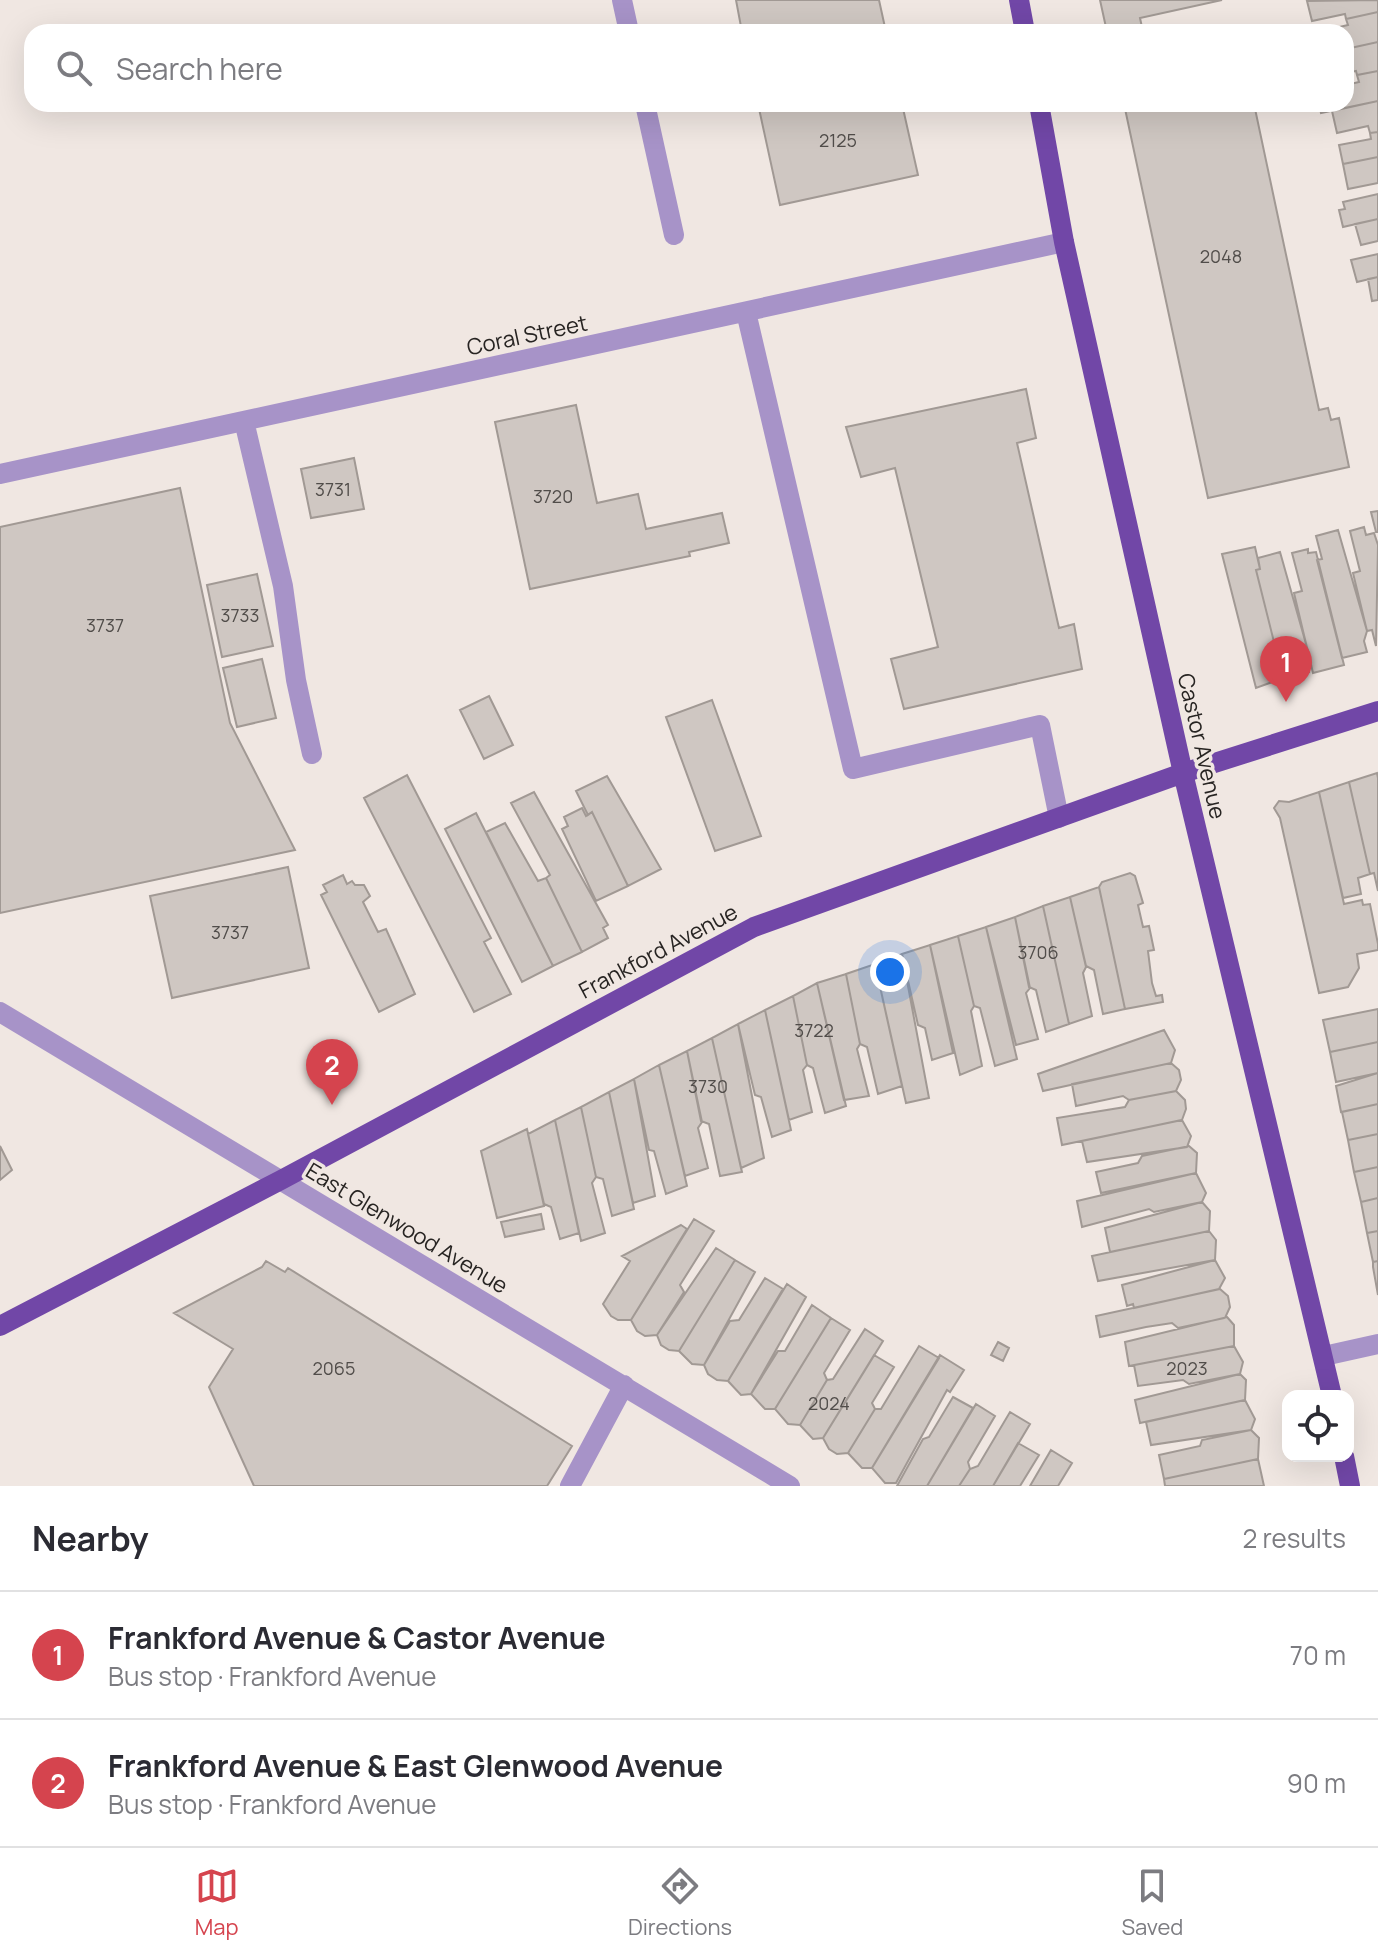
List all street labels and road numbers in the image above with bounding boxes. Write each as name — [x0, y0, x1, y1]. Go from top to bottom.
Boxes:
street label: Coral Street — [464, 308, 590, 362]
street label: Castor Avenue — [1171, 670, 1233, 822]
street label: Frankford Avenue — [573, 896, 743, 1005]
street label: East Glenwood Avenue — [300, 1156, 514, 1300]

